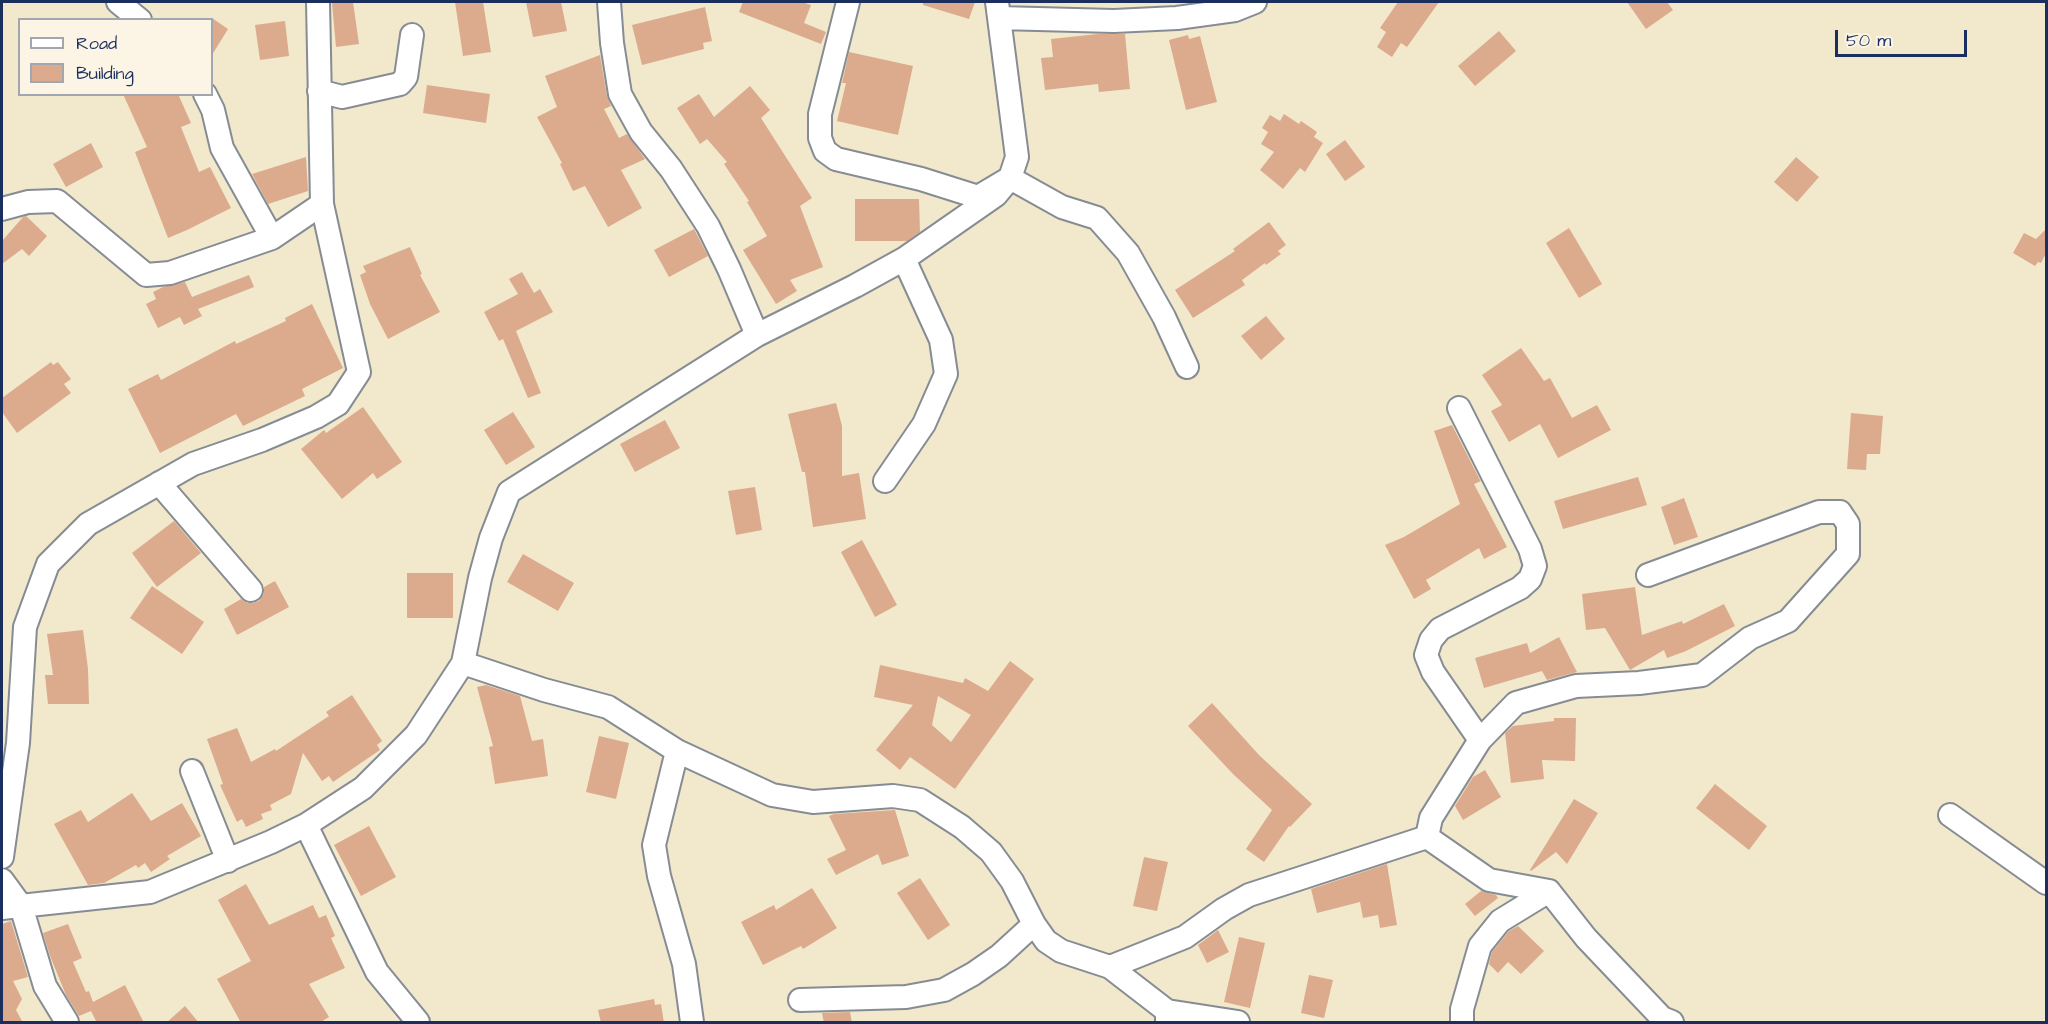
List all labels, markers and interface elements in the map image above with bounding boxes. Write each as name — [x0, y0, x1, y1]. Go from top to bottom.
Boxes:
legend — [18, 18, 213, 96]
scale bar — [1838, 18, 1970, 56]
text: 50 m — [1846, 28, 1891, 53]
text: Road — [76, 31, 117, 56]
text: Building — [76, 61, 134, 86]

